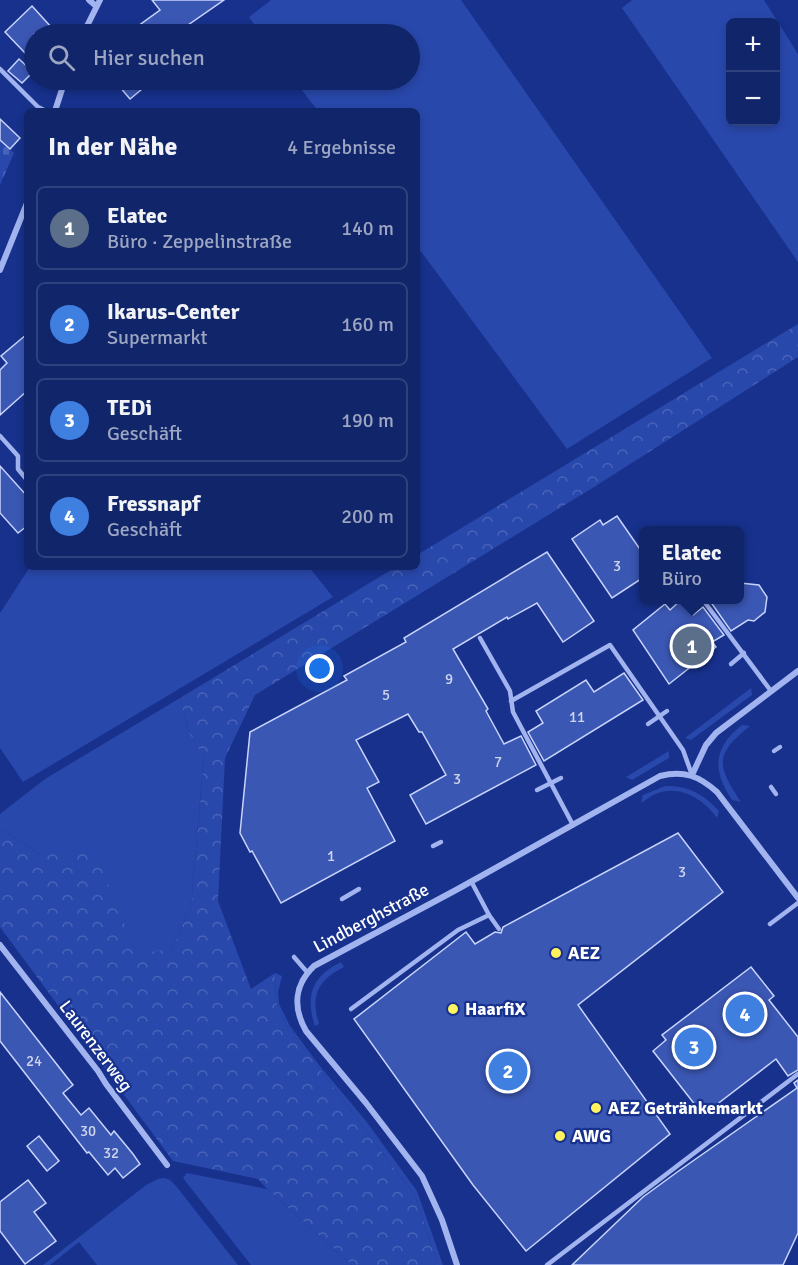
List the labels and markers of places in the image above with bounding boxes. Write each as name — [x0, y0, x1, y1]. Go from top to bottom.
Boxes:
pin: 1 — [672, 624, 712, 668]
place label: AEZ — [568, 942, 600, 964]
marker: AEZ — [549, 946, 563, 960]
pin: 4 — [726, 992, 764, 1036]
place label: HaarfiX — [465, 998, 526, 1020]
marker: HaarfiX — [446, 1002, 460, 1016]
pin: 3 — [674, 1024, 714, 1070]
pin: 2 — [488, 1048, 528, 1094]
place label: AEZ Getränkemarkt — [608, 1097, 763, 1119]
marker: AEZ Getränkemarkt — [589, 1101, 603, 1115]
place label: AWG — [572, 1125, 611, 1147]
marker: AWG — [553, 1129, 567, 1143]

